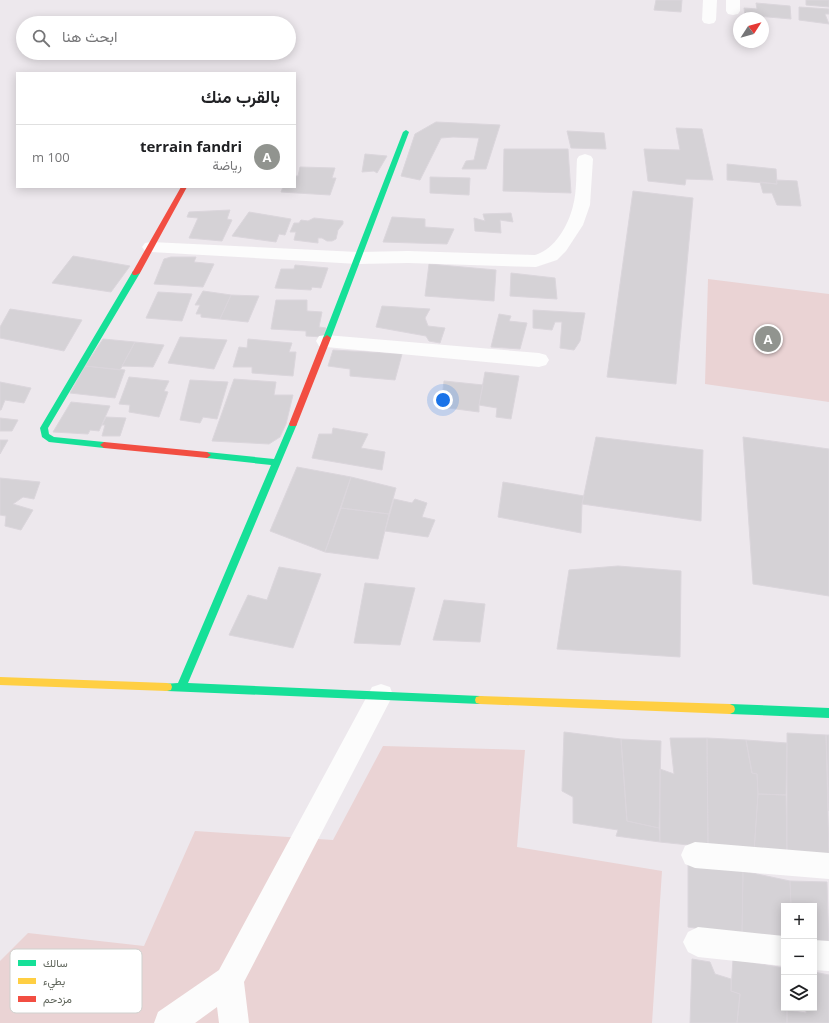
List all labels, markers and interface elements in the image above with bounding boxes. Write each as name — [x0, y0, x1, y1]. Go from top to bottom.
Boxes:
north arrow — [733, 12, 769, 48]
search box — [16, 16, 296, 60]
text: ابحث هنا — [62, 26, 117, 46]
icon: search — [30, 27, 52, 49]
text: بالقرب منك — [201, 85, 280, 108]
text: terrain fandri — [140, 136, 242, 156]
text: 100 m — [32, 148, 70, 166]
text: A — [263, 148, 272, 166]
text: رياضة — [212, 156, 242, 174]
pin: A — [755, 324, 781, 354]
your location — [433, 390, 453, 410]
map controls — [781, 903, 817, 1011]
button: + — [781, 903, 817, 939]
button: − — [781, 939, 817, 975]
legend — [10, 949, 142, 1013]
text: سالك — [43, 955, 68, 970]
text: بطيء — [43, 973, 65, 991]
button: layers — [781, 975, 817, 1011]
text: مزدحم — [43, 991, 72, 1007]

